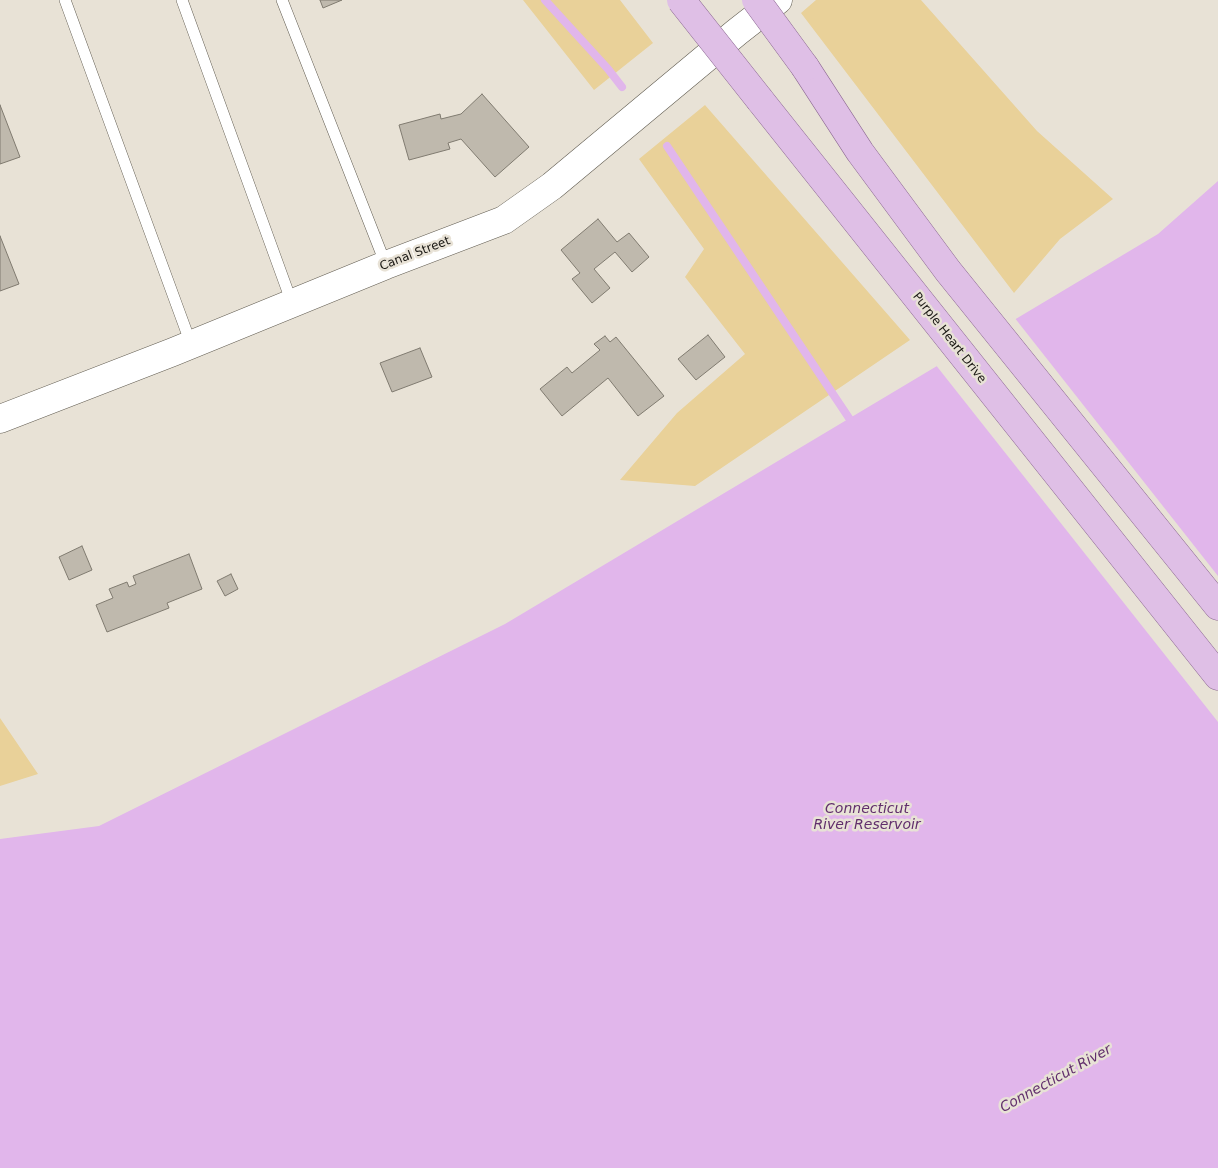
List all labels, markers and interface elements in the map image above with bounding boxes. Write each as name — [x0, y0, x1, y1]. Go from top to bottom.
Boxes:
street label: Canal Street — [378, 234, 452, 274]
street label: Purple Heart Drive — [909, 290, 989, 386]
water label: Connecticut River Reservoir — [813, 801, 921, 834]
water label: Connecticut River — [997, 1041, 1115, 1117]

